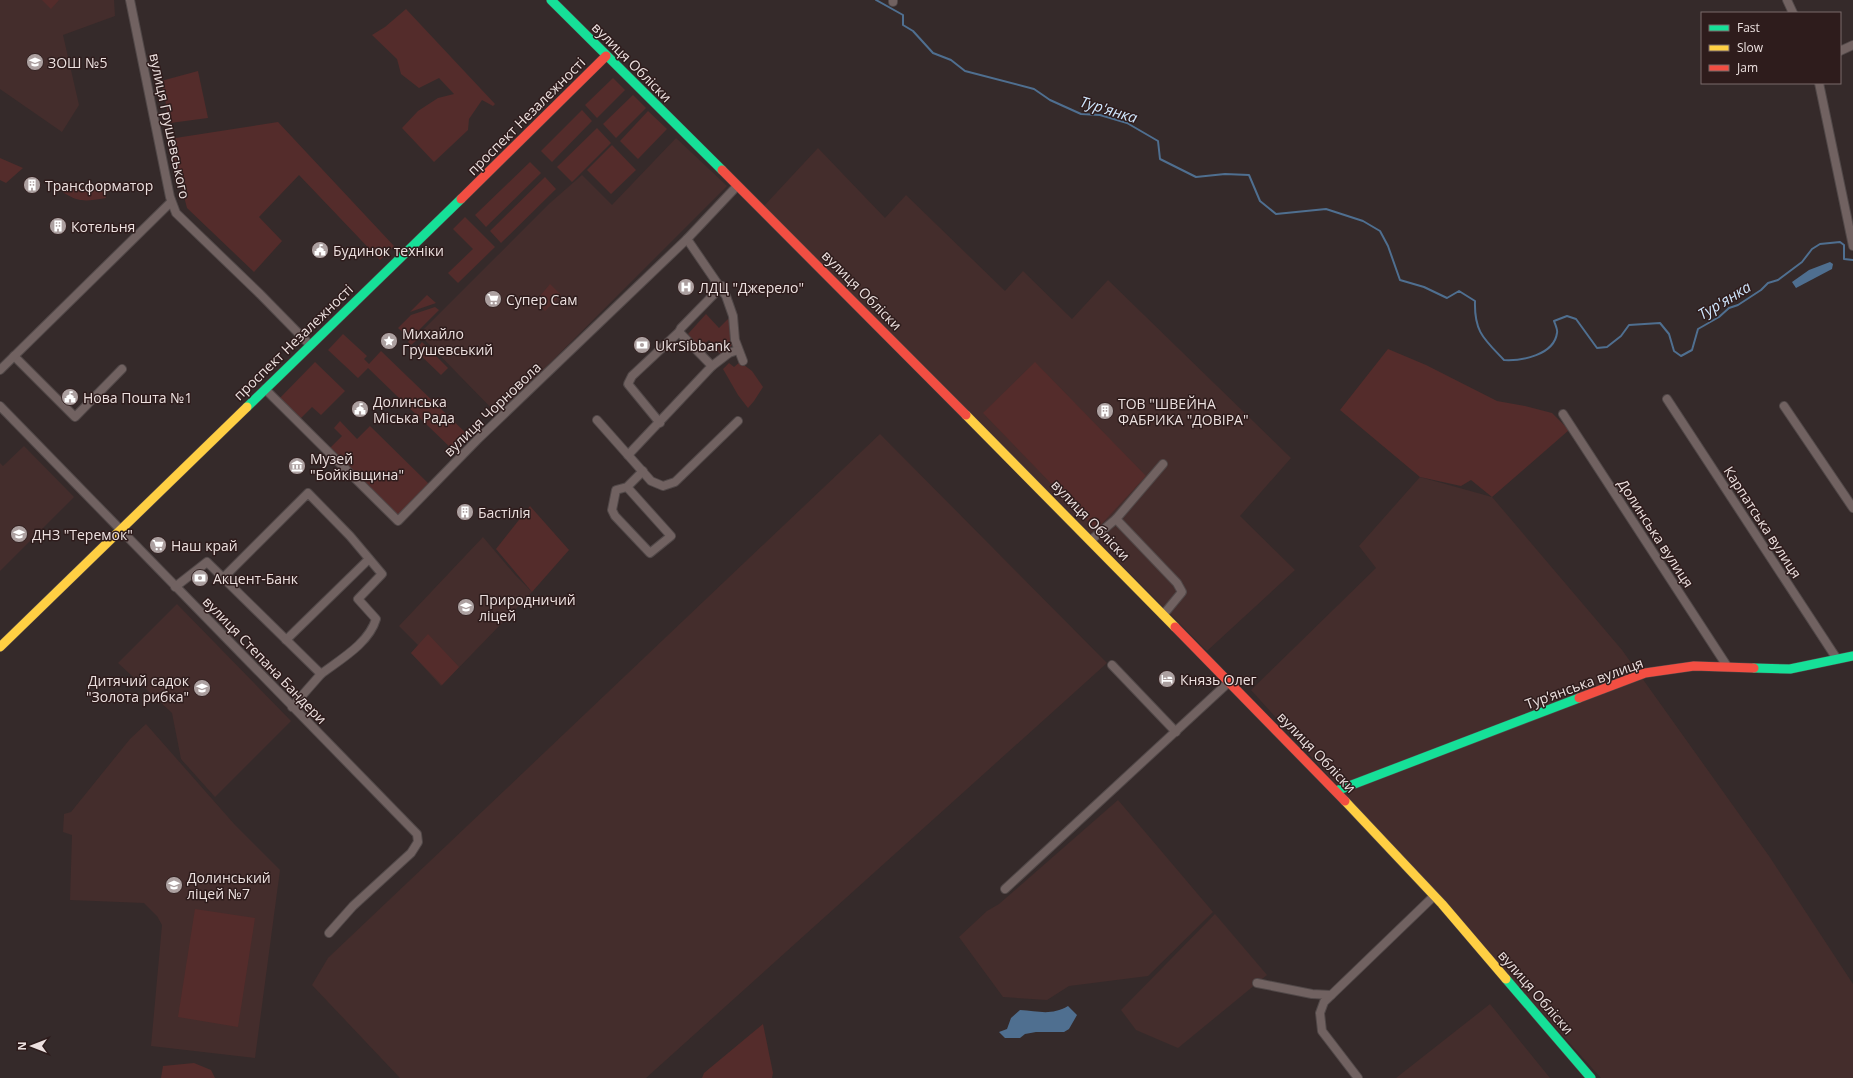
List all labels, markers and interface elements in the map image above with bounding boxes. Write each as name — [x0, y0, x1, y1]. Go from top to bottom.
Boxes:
legend — [1701, 12, 1841, 84]
street label: вулиця Обліски — [588, 18, 676, 106]
text: Fast — [1737, 19, 1760, 36]
text: Slow — [1737, 39, 1764, 56]
street label: вулиця Грушевського — [145, 51, 195, 201]
school or university icon: ЗОШ №5 — [25, 52, 45, 72]
place label: ЗОШ №5 — [48, 53, 107, 72]
street label: проспект Незалежності — [463, 53, 589, 179]
text: Jam — [1736, 59, 1758, 76]
water label: Тур'янка — [1078, 91, 1141, 127]
building icon: Трансформатор — [22, 175, 42, 195]
place label: Трансформатор — [45, 176, 153, 195]
building icon: Котельня — [48, 216, 68, 236]
place label: Котельня — [71, 217, 135, 236]
public building icon: Будинок техніки — [310, 240, 330, 260]
place label: Будинок техніки — [333, 241, 444, 260]
street label: вулиця Обліски — [818, 246, 906, 334]
water label: Тур'янка — [1694, 276, 1755, 324]
hospital icon: ЛДЦ "Джерело" — [676, 277, 696, 297]
place label: ЛДЦ "Джерело" — [699, 278, 804, 297]
street label: проспект Незалежності — [229, 280, 357, 404]
supermarket icon: Супер Сам — [483, 289, 503, 309]
place label: Супер Сам — [506, 290, 577, 309]
place label: Михайло Грушевський — [402, 324, 493, 359]
place icon: Михайло Грушевський — [379, 331, 399, 351]
bank icon: UkrSibbank — [632, 335, 652, 355]
place label: UkrSibbank — [655, 336, 731, 355]
street label: вулиця Чорновола — [439, 358, 545, 460]
public building icon: Нова Пошта №1 — [60, 387, 80, 407]
place label: Нова Пошта №1 — [83, 388, 193, 407]
place label: Долинська Міська Рада — [373, 392, 455, 427]
place label: ТОВ "ШВЕЙНА ФАБРИКА "ДОВІРА" — [1118, 394, 1249, 429]
public building icon: Долинська Міська Рада — [350, 399, 370, 419]
building icon: ТОВ "ШВЕЙНА ФАБРИКА "ДОВІРА" — [1095, 401, 1115, 421]
place label: Музей "Бойківщина" — [310, 449, 404, 484]
museum icon: Музей "Бойківщина" — [287, 456, 307, 476]
street label: Карпатська вулиця — [1720, 462, 1806, 582]
street label: вулиця Обліски — [1047, 475, 1135, 565]
street label: Долинська вулиця — [1614, 475, 1698, 591]
building icon: Бастілія — [455, 502, 475, 522]
place label: Бастілія — [478, 503, 530, 522]
school or university icon: ДНЗ "Теремок" — [9, 524, 29, 544]
place label: ДНЗ "Теремок" — [32, 525, 133, 544]
supermarket icon: Наш край — [148, 535, 168, 555]
place label: Наш край — [171, 536, 238, 555]
bank icon: Акцент-Банк — [190, 568, 210, 588]
place label: Акцент-Банк — [213, 569, 299, 588]
place label: Природничий ліцей — [479, 590, 576, 625]
street label: вулиця Степана Бандери — [199, 592, 331, 728]
school or university icon: Природничий ліцей — [456, 597, 476, 617]
street label: Турʼянська вулиця — [1522, 653, 1646, 713]
hotel icon: Князь Олег — [1157, 669, 1177, 689]
place label: Князь Олег — [1180, 670, 1257, 689]
place label: Дитячий садок "Золота рибка" — [86, 671, 190, 706]
school or university icon: Дитячий садок "Золота рибка" — [192, 678, 212, 698]
street label: вулиця Обліски — [1273, 707, 1361, 797]
place label: Долинський ліцей №7 — [187, 868, 271, 903]
school or university icon: Долинський ліцей №7 — [164, 875, 184, 895]
street label: вулиця Обліски — [1494, 946, 1578, 1038]
north arrow — [12, 1026, 52, 1066]
text: N — [14, 1042, 29, 1050]

